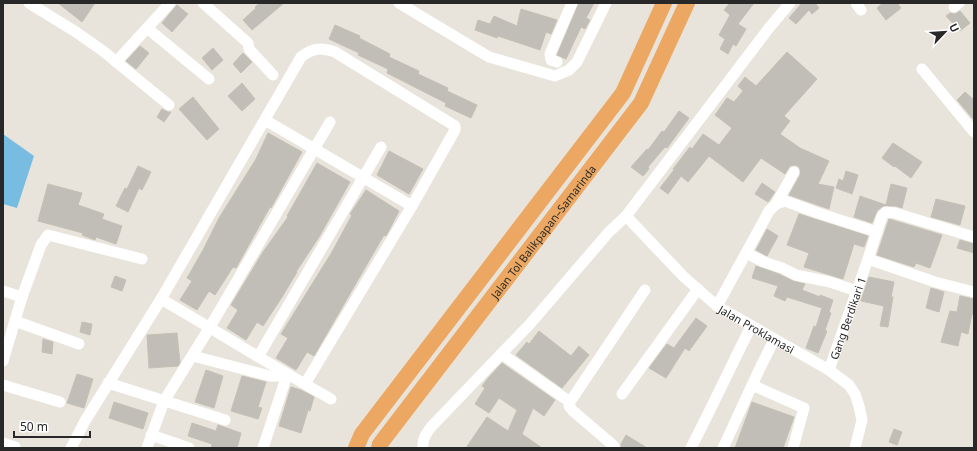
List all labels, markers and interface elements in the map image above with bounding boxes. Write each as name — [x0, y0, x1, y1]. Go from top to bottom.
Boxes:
north arrow — [925, 12, 965, 52]
text: U — [946, 21, 963, 35]
street label: Jalan Tol Balikpapan–Samarinda — [486, 161, 599, 302]
street label: Gang Berdikari 1 — [826, 275, 869, 361]
street label: Jalan Proklamasi — [715, 301, 797, 356]
scale bar — [14, 413, 90, 439]
text: 50 m — [20, 418, 48, 435]

